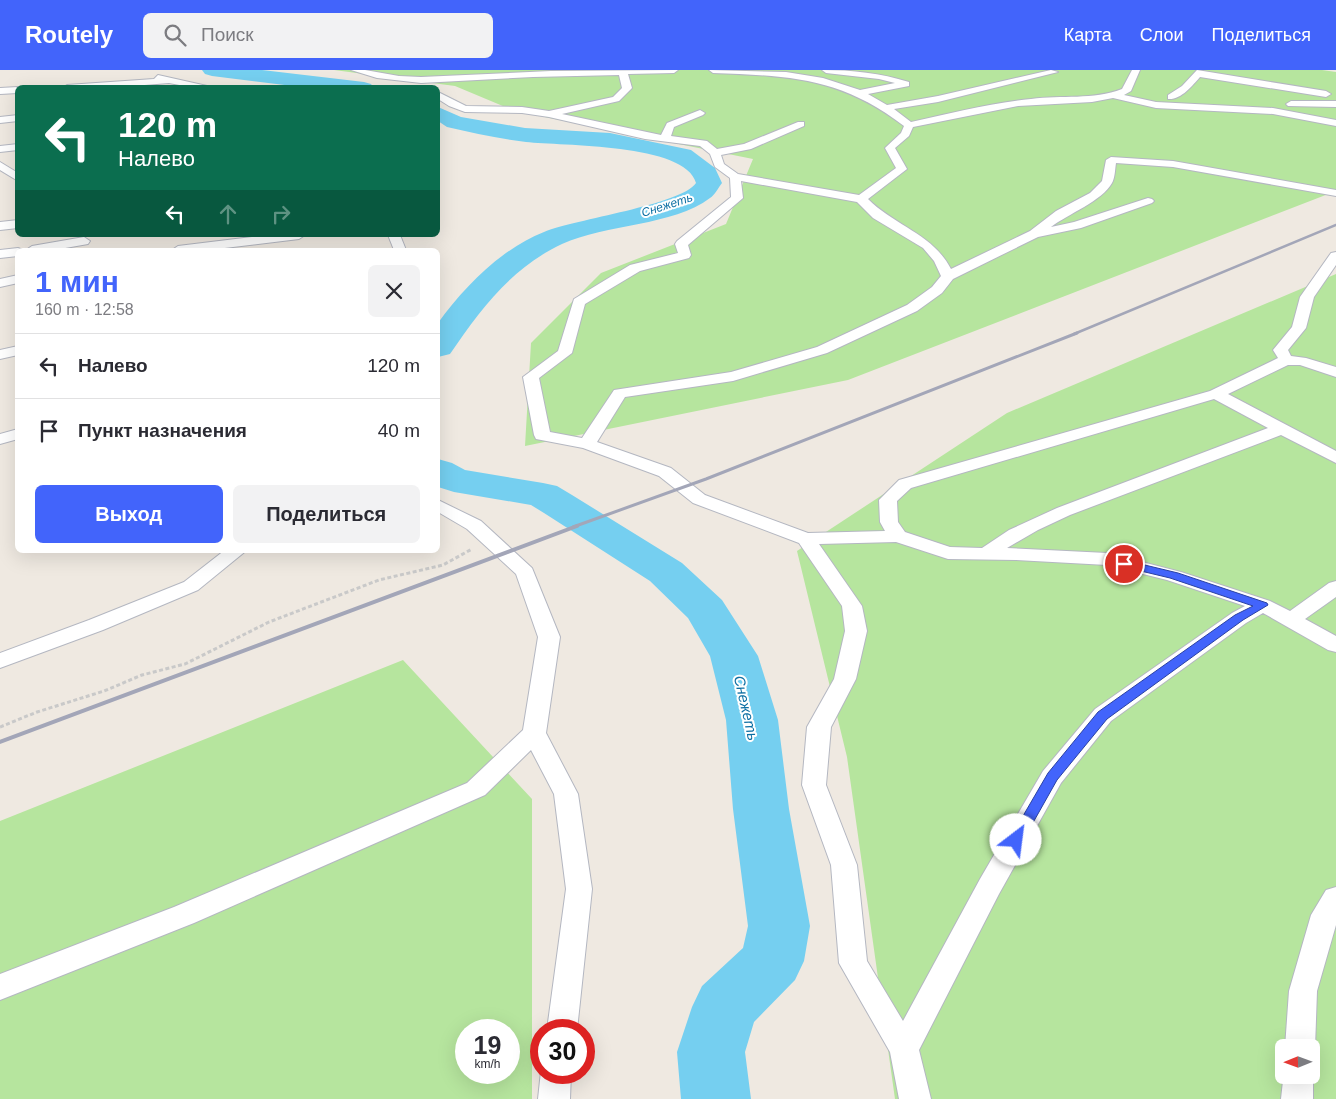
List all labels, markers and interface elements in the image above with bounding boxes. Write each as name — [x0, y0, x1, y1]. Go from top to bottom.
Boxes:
search box — [143, 13, 493, 58]
text: Routely — [25, 21, 113, 48]
icon: search — [161, 21, 189, 49]
text: Поиск — [201, 24, 254, 45]
text: Карта — [1064, 25, 1112, 45]
text: Слои — [1140, 25, 1184, 45]
text: Поделиться — [1212, 25, 1311, 45]
icon: left — [35, 105, 100, 170]
text: 120 m — [118, 105, 217, 144]
text: Налево — [118, 146, 195, 171]
water label: Снежеть — [640, 190, 694, 220]
icon: left — [161, 200, 189, 228]
icon: ahead — [214, 200, 242, 228]
icon: right — [267, 200, 295, 228]
text: 1 мин — [35, 265, 119, 298]
button: close — [368, 265, 420, 317]
text: 160 m · 12:58 — [35, 301, 134, 318]
icon: left — [35, 352, 63, 380]
text: Налево — [78, 355, 148, 376]
text: 120 m — [367, 355, 420, 376]
icon: arrive — [35, 417, 63, 445]
text: Пункт назначения — [78, 420, 247, 441]
text: 40 m — [378, 420, 420, 441]
button: Выход — [35, 485, 223, 543]
button: Поделиться — [233, 485, 420, 543]
pin — [1103, 543, 1145, 585]
icon: arrive — [1110, 550, 1138, 578]
water label: Снежеть — [731, 674, 762, 742]
position arrow — [989, 813, 1041, 865]
speed limit sign: 30 — [530, 1019, 595, 1084]
text: 19 — [474, 1031, 501, 1059]
north arrow — [1275, 1039, 1320, 1084]
map controls — [1275, 1039, 1320, 1084]
text: km/h — [474, 1057, 501, 1071]

